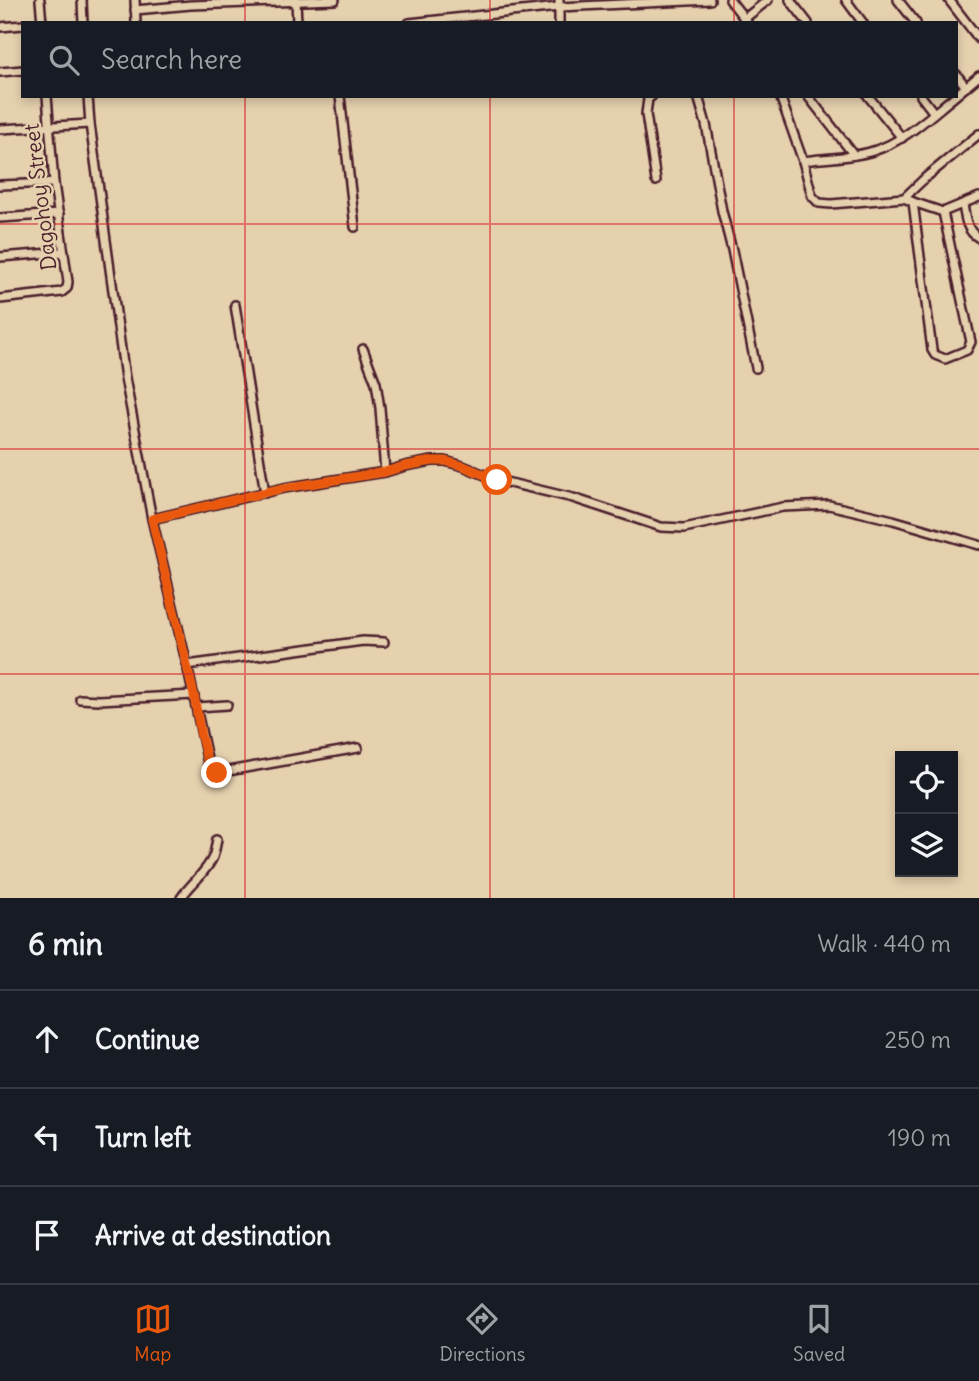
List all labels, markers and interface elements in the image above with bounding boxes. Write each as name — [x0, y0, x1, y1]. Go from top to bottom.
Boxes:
search box — [21, 21, 958, 98]
icon: search — [45, 41, 83, 79]
text: Search here — [101, 43, 242, 76]
street label: Dagohoy Street — [18, 122, 62, 272]
route start — [481, 464, 512, 495]
map controls — [895, 751, 958, 877]
button: locate — [895, 751, 958, 814]
route end — [201, 757, 232, 788]
button: layers — [895, 814, 958, 877]
text: 6 min — [28, 925, 103, 963]
text: Walk · 440 m — [817, 929, 951, 958]
icon: ahead — [28, 1020, 66, 1058]
text: Continue — [95, 1023, 200, 1056]
text: 250 m — [884, 1025, 951, 1054]
icon: left — [28, 1118, 66, 1156]
text: Turn left — [95, 1121, 191, 1154]
text: 190 m — [888, 1123, 951, 1152]
icon: arrive — [28, 1216, 66, 1254]
text: Arrive at destination — [95, 1219, 331, 1252]
tab: Map — [134, 1300, 172, 1366]
tab: Directions — [440, 1300, 525, 1366]
tab: Saved — [793, 1300, 845, 1366]

